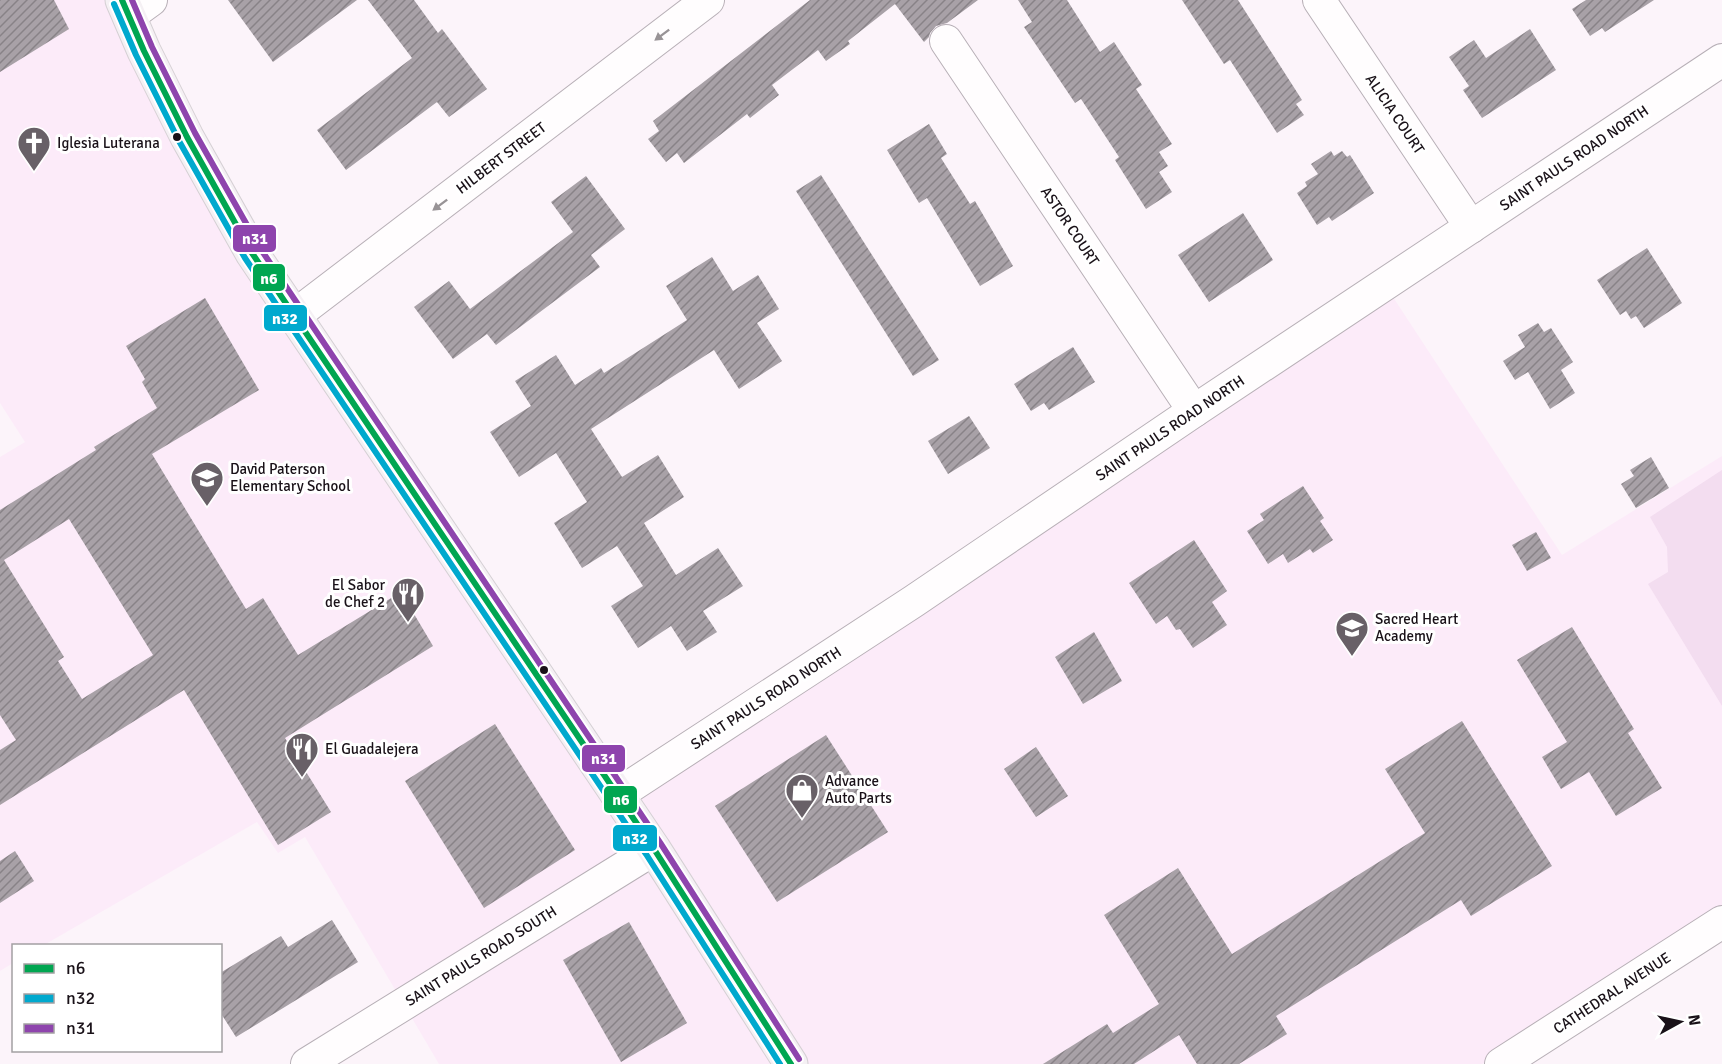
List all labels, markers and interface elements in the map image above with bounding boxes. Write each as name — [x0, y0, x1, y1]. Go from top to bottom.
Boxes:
one-way arrow — [654, 29, 669, 41]
street label: ALICIA COURT — [1362, 71, 1429, 158]
street label: SAINT PAULS ROAD NORTH — [1496, 101, 1652, 215]
street label: HILBERT STREET — [452, 118, 550, 198]
church icon: Iglesia Luterana — [16, 125, 52, 172]
unlabelled marker — [171, 131, 183, 143]
place label: Iglesia Luterana — [57, 134, 160, 152]
street label: ASTOR COURT — [1037, 183, 1103, 269]
one-way arrow — [432, 198, 448, 211]
line badge: n31 — [232, 224, 277, 253]
text: n31 — [242, 229, 268, 249]
line badge: n6 — [252, 263, 286, 292]
text: n6 — [260, 269, 278, 289]
line badge: n32 — [263, 304, 308, 332]
text: n32 — [272, 309, 298, 329]
street label: SAINT PAULS ROAD NORTH — [1092, 371, 1248, 485]
school or university icon: David Paterson Elementary School — [189, 460, 225, 507]
place label: David Paterson Elementary School — [230, 460, 351, 495]
place label: El Sabor de Chef 2 — [325, 576, 385, 611]
restaurant icon: El Sabor de Chef 2 — [390, 576, 426, 623]
school or university icon: Sacred Heart Academy — [1334, 610, 1370, 657]
place label: Sacred Heart Academy — [1375, 610, 1458, 645]
street label: SAINT PAULS ROAD NORTH — [687, 643, 845, 753]
unlabelled marker — [538, 664, 550, 676]
restaurant icon: El Guadalejera — [284, 731, 320, 778]
place label: El Guadalejera — [325, 740, 419, 758]
line badge: n31 — [581, 744, 626, 773]
text: n31 — [591, 749, 617, 769]
shop icon: Advance Auto Parts — [784, 772, 820, 819]
place label: Advance Auto Parts — [825, 772, 892, 807]
line badge: n6 — [603, 785, 638, 814]
text: n6 — [612, 790, 630, 810]
line badge: n32 — [612, 824, 658, 852]
text: n32 — [622, 829, 648, 849]
street label: SAINT PAULS ROAD SOUTH — [402, 902, 560, 1010]
legend — [12, 944, 222, 1052]
street label: CATHEDRAL AVENUE — [1550, 948, 1674, 1038]
text: n6 — [66, 957, 86, 979]
text: n32 — [66, 987, 95, 1009]
north arrow — [1650, 992, 1710, 1052]
text: N — [1683, 1013, 1705, 1027]
text: n31 — [66, 1017, 95, 1039]

